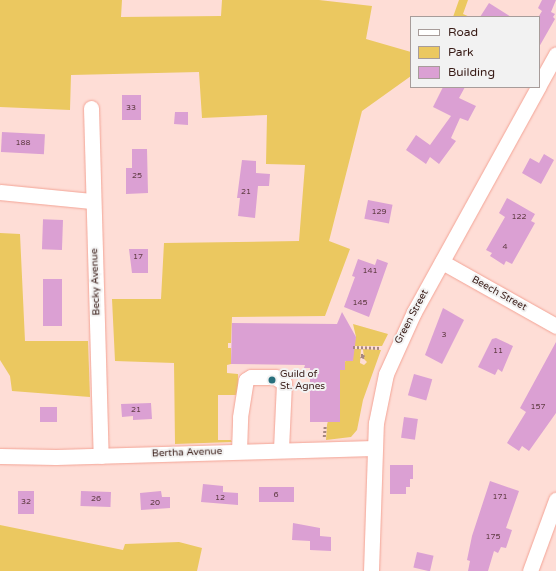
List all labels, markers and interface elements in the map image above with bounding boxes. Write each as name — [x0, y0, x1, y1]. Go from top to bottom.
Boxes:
legend — [410, 16, 540, 88]
text: Road — [448, 25, 478, 39]
text: Park — [448, 45, 474, 59]
text: Building — [448, 65, 495, 79]
house number: 33 — [126, 103, 136, 113]
house number: 188 — [15, 138, 31, 148]
house number: 25 — [132, 171, 142, 181]
house number: 21 — [241, 187, 251, 197]
house number: 129 — [371, 207, 387, 217]
house number: 122 — [511, 212, 527, 222]
house number: 4 — [502, 242, 508, 252]
street label: Becky Avenue — [89, 248, 103, 316]
house number: 17 — [133, 252, 143, 262]
house number: 141 — [362, 266, 378, 276]
street label: Beech Street — [470, 274, 528, 314]
street label: Green Street — [393, 288, 431, 346]
house number: 145 — [352, 298, 368, 308]
house number: 3 — [441, 330, 447, 340]
house number: 11 — [493, 346, 503, 356]
place label: Guild of St. Agnes — [280, 368, 325, 392]
marker: Guild of St. Agnes — [267, 375, 277, 385]
house number: 157 — [530, 402, 546, 412]
house number: 21 — [131, 405, 141, 415]
street label: Bertha Avenue — [152, 446, 222, 460]
house number: 6 — [273, 490, 279, 500]
house number: 171 — [492, 492, 508, 502]
house number: 12 — [215, 493, 225, 503]
house number: 26 — [91, 494, 101, 504]
house number: 32 — [21, 497, 31, 507]
house number: 20 — [150, 498, 160, 508]
house number: 175 — [485, 532, 501, 542]

